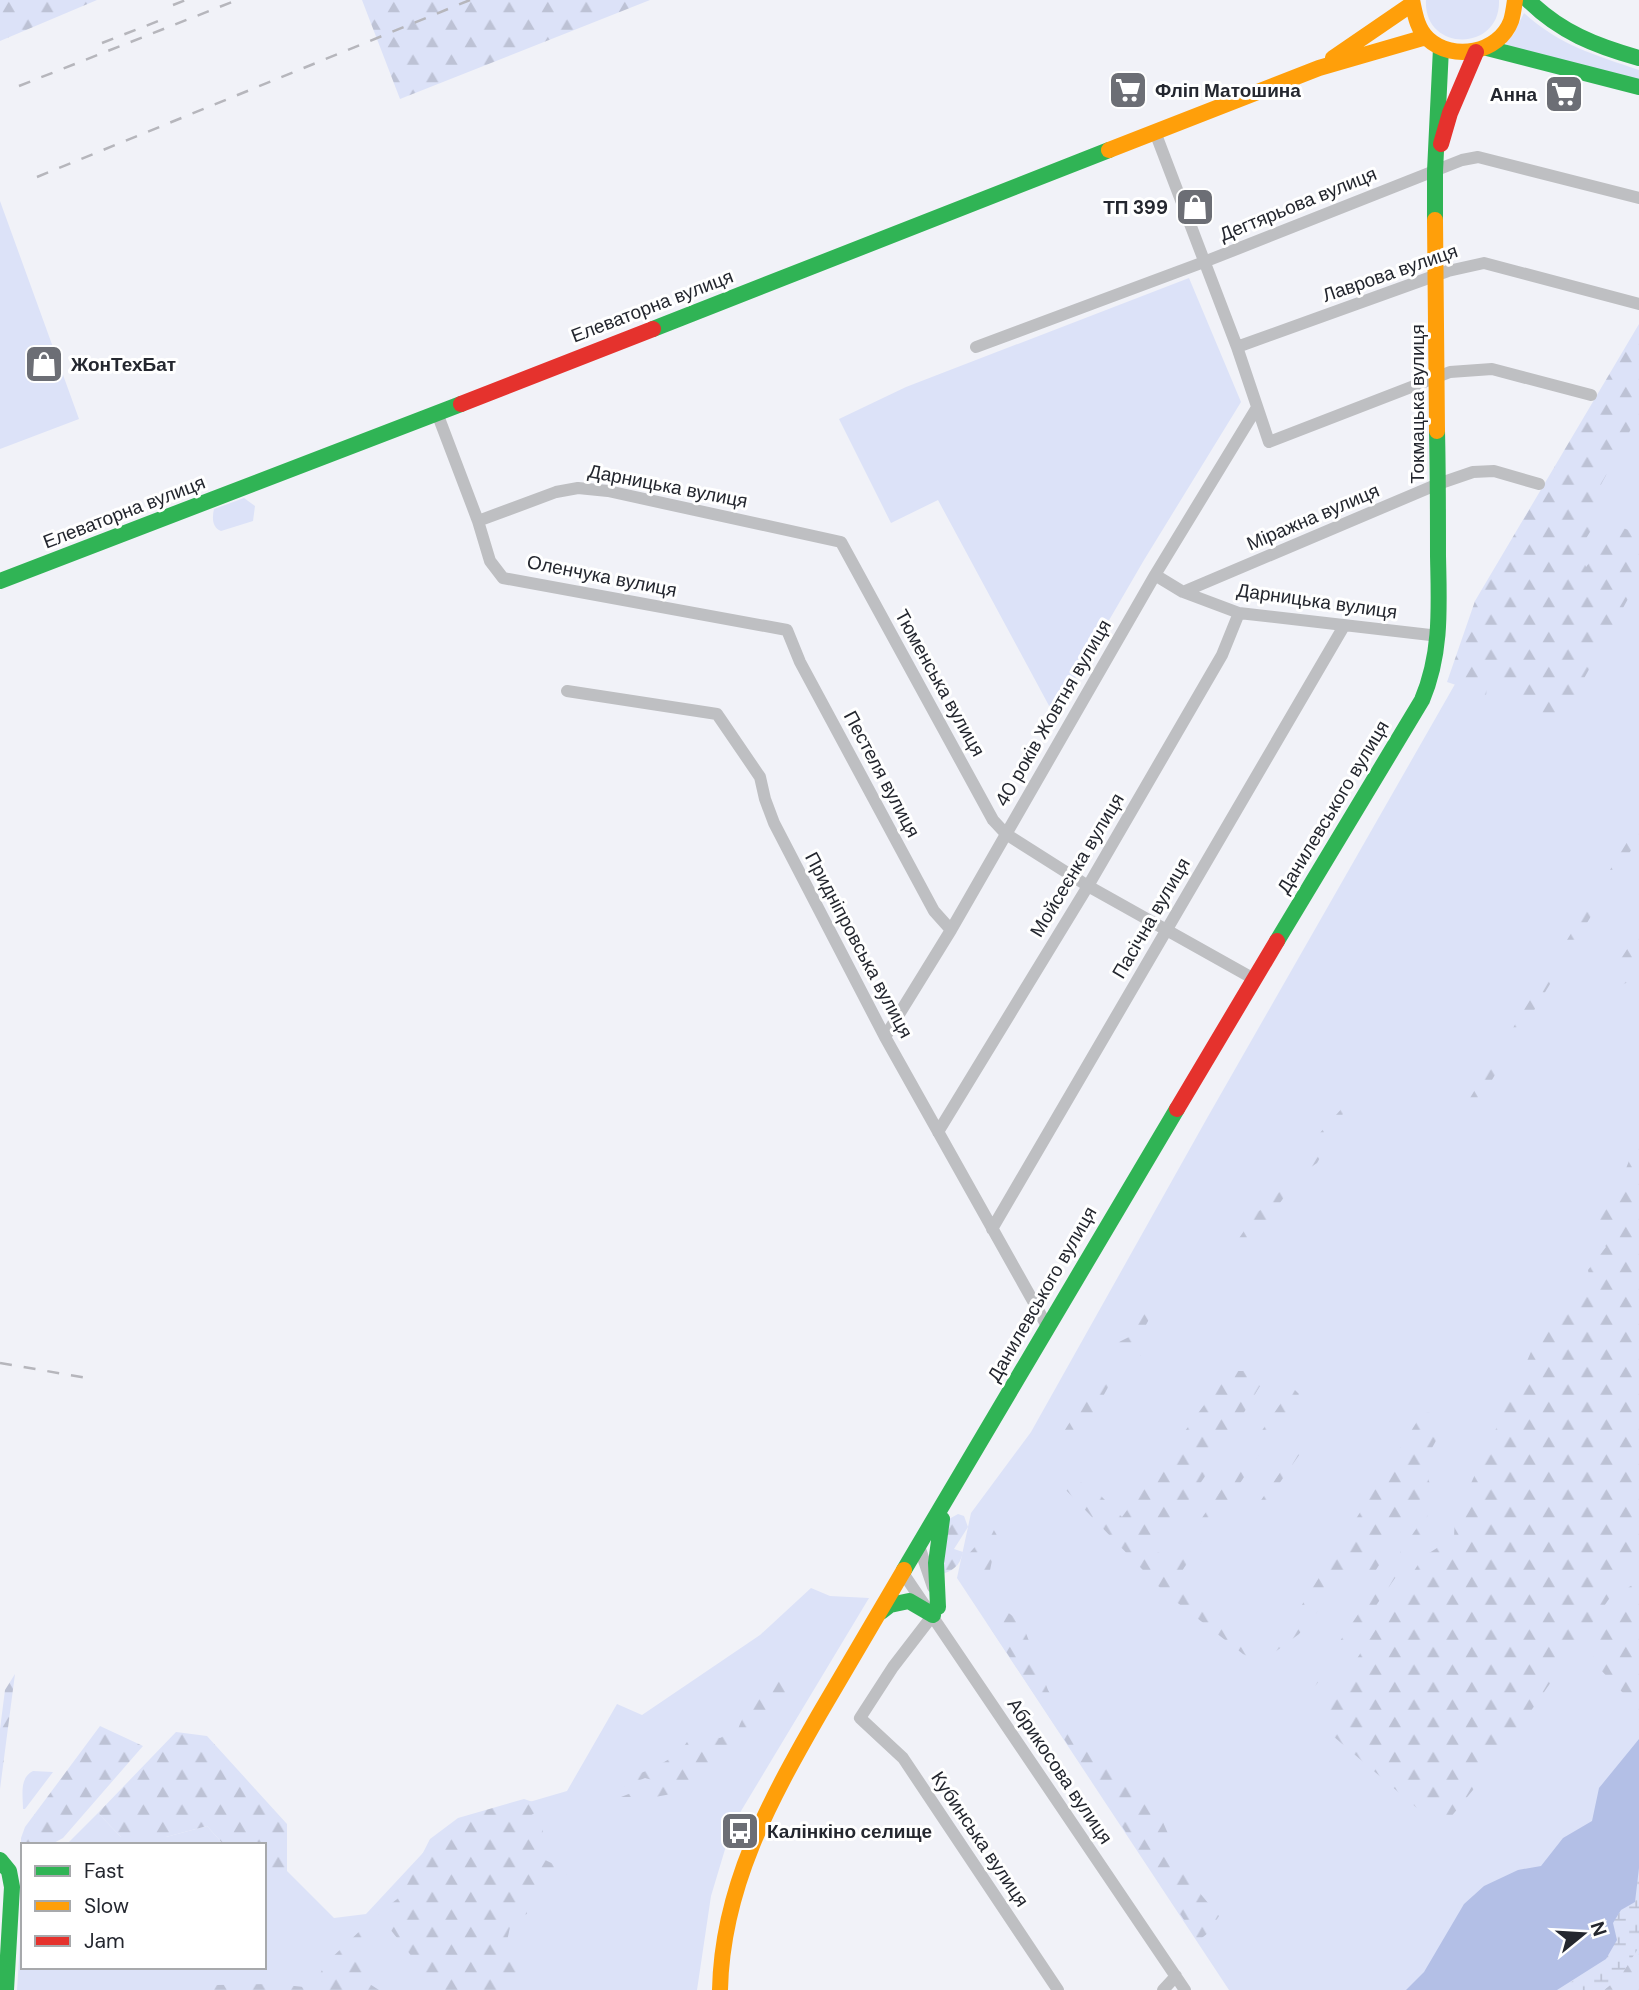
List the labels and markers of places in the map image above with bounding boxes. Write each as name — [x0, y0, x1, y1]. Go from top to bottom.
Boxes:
supermarket icon: Фліп Матошина — [1107, 69, 1149, 111]
supermarket icon: Анна — [1543, 73, 1585, 115]
place label: Фліп Матошина — [1155, 78, 1301, 103]
place label: Анна — [1490, 82, 1537, 107]
shop icon: ТП 399 — [1174, 186, 1216, 228]
place label: ТП 399 — [1103, 195, 1168, 220]
shop icon: ЖонТехБат — [23, 343, 65, 385]
place label: ЖонТехБат — [70, 352, 176, 377]
bus stop icon: Калінкіно селище — [719, 1810, 761, 1852]
place label: Калінкіно селище — [767, 1819, 932, 1844]

